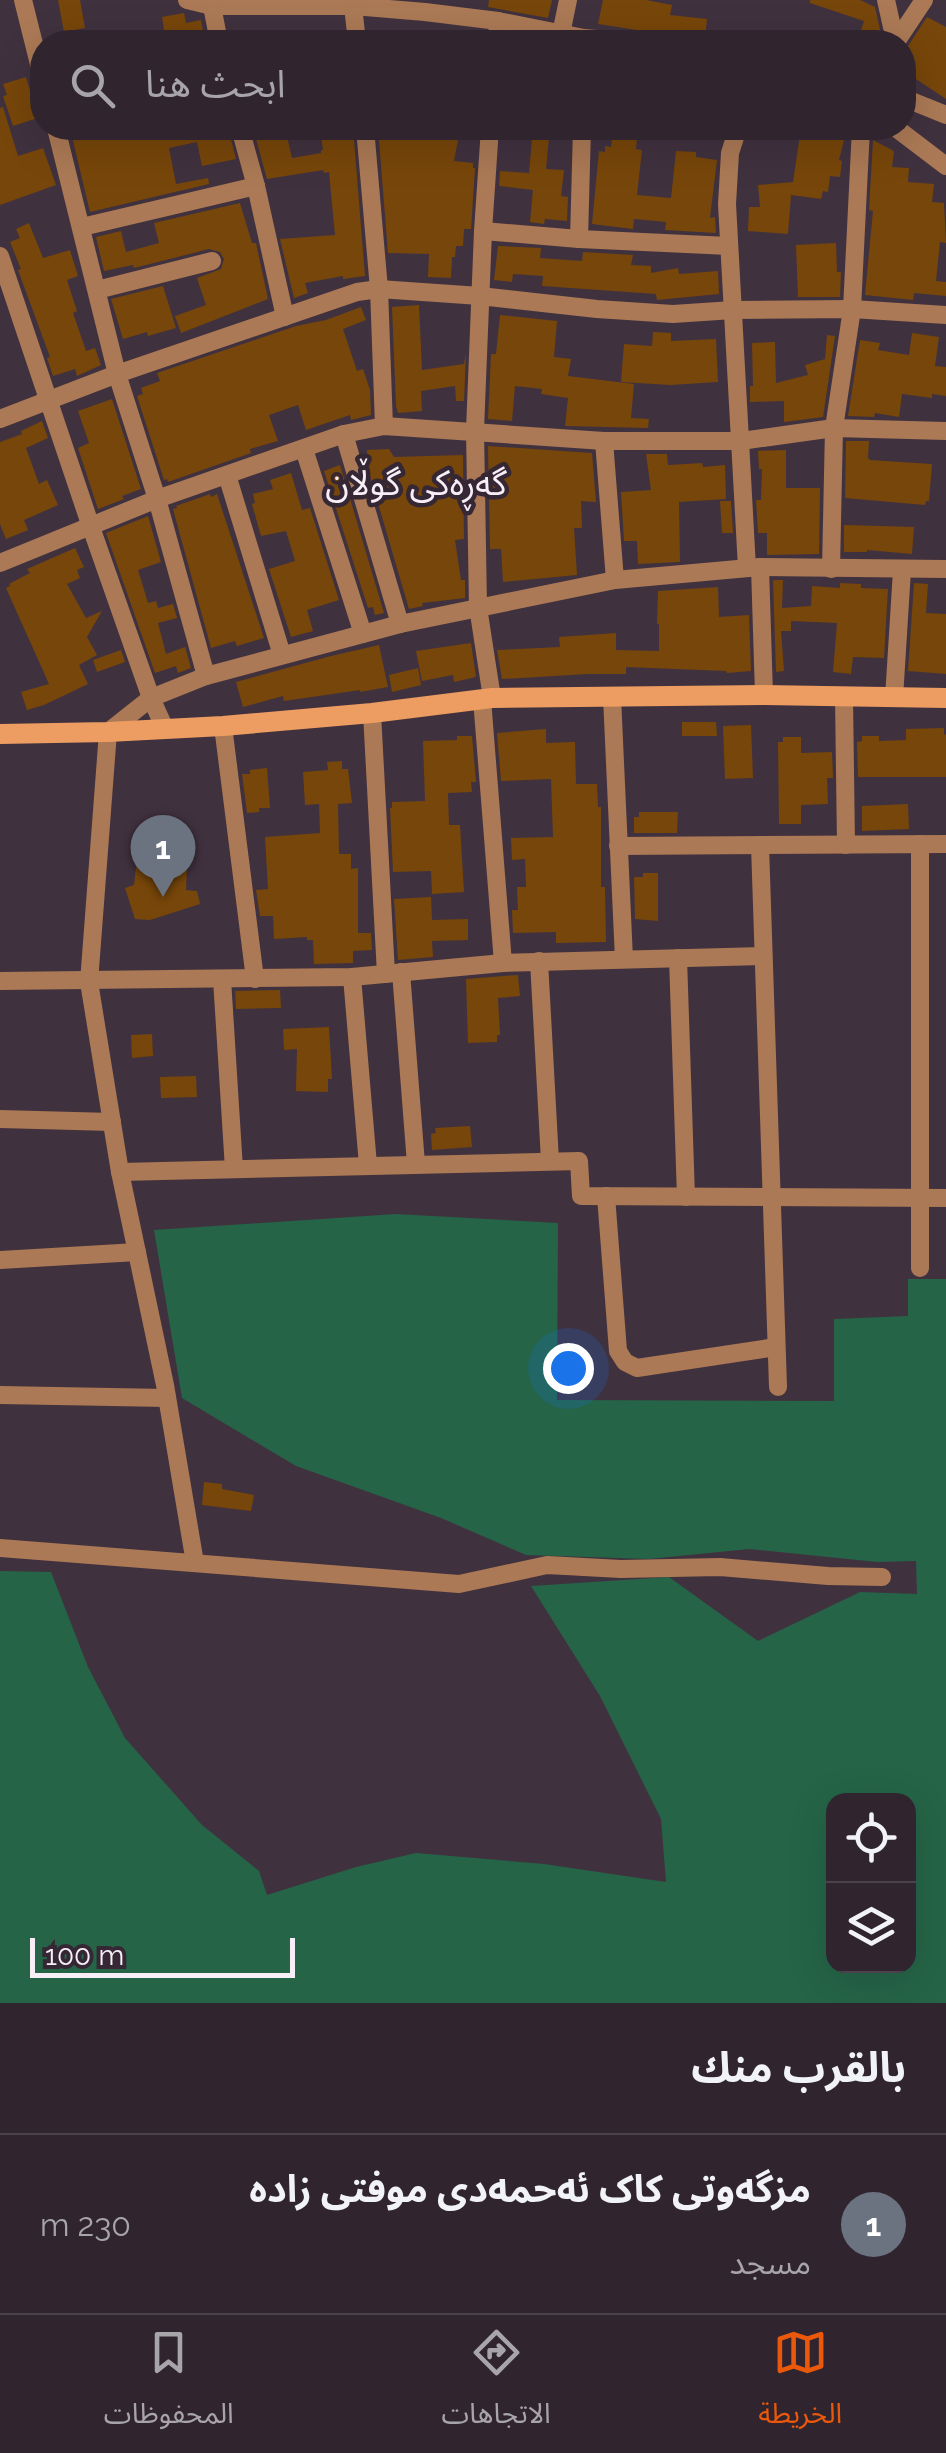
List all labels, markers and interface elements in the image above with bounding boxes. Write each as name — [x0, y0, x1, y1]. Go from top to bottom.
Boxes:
search box — [30, 30, 916, 140]
icon: search — [65, 58, 120, 113]
text: ابحث هنا — [145, 61, 286, 106]
district label: گەڕەکی گوڵان — [325, 458, 507, 511]
pin: 1 — [130, 814, 196, 897]
your location — [543, 1343, 594, 1394]
map controls — [826, 1793, 916, 1973]
button: locate — [826, 1793, 916, 1883]
button: layers — [826, 1883, 916, 1973]
scale bar — [30, 1933, 295, 1978]
text: 100 m — [45, 1939, 124, 1972]
text: بالقرب منك — [691, 2043, 906, 2092]
text: مزگەوتی کاک ئەحمەدی موفتی زادە — [249, 2166, 811, 2211]
text: 230 m — [40, 2206, 131, 2243]
text: 1 — [866, 2206, 881, 2243]
text: مسجد — [730, 2244, 811, 2281]
tab: المحفوظات — [104, 2325, 234, 2444]
tab: الاتجاهات — [441, 2325, 551, 2444]
tab: الخريطة — [758, 2325, 842, 2444]

